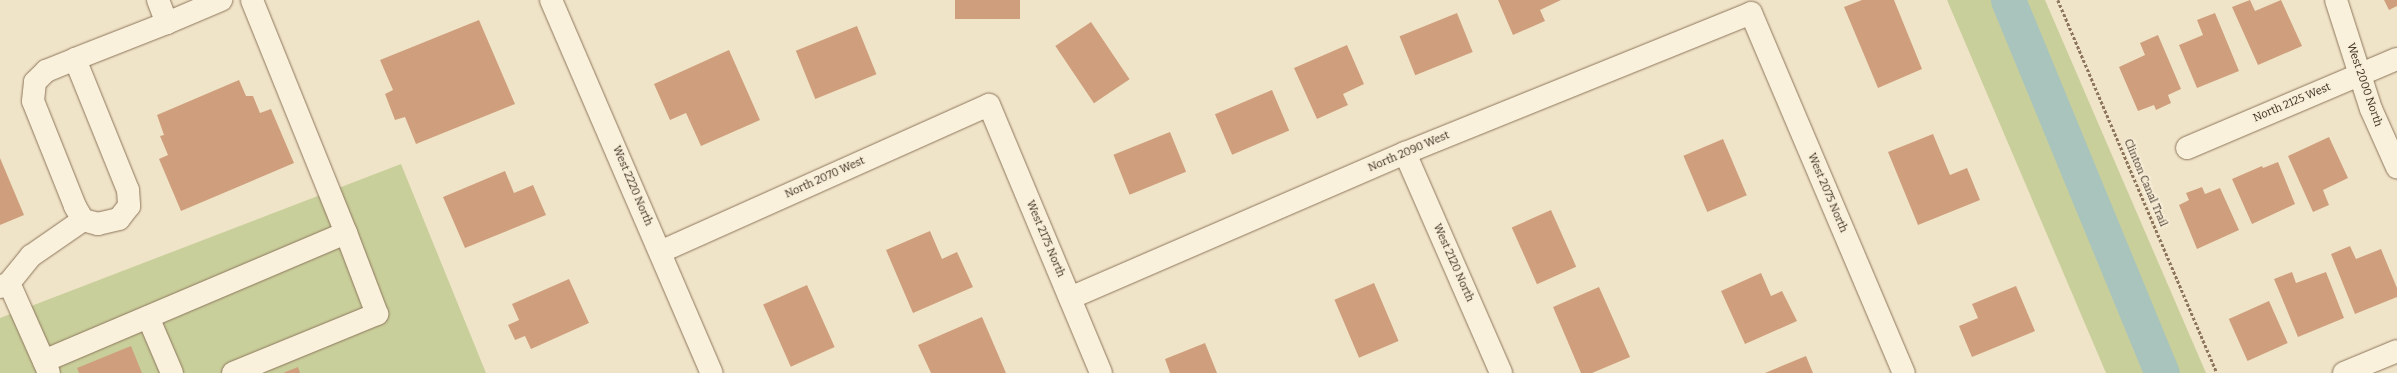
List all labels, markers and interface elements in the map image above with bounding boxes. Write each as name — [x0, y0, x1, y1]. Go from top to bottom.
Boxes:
street label: West 2000 North — [2343, 41, 2385, 129]
street label: North 2125 West — [2251, 81, 2333, 125]
street label: North 2090 West — [1366, 129, 1452, 175]
street label: Clinton Canal Trail — [2121, 137, 2169, 229]
street label: West 2220 North — [609, 144, 655, 228]
street label: West 2075 North — [1804, 151, 1850, 235]
street label: North 2070 West — [783, 154, 867, 202]
street label: West 2175 North — [1023, 199, 1067, 279]
street label: West 2120 North — [1430, 222, 1476, 304]

